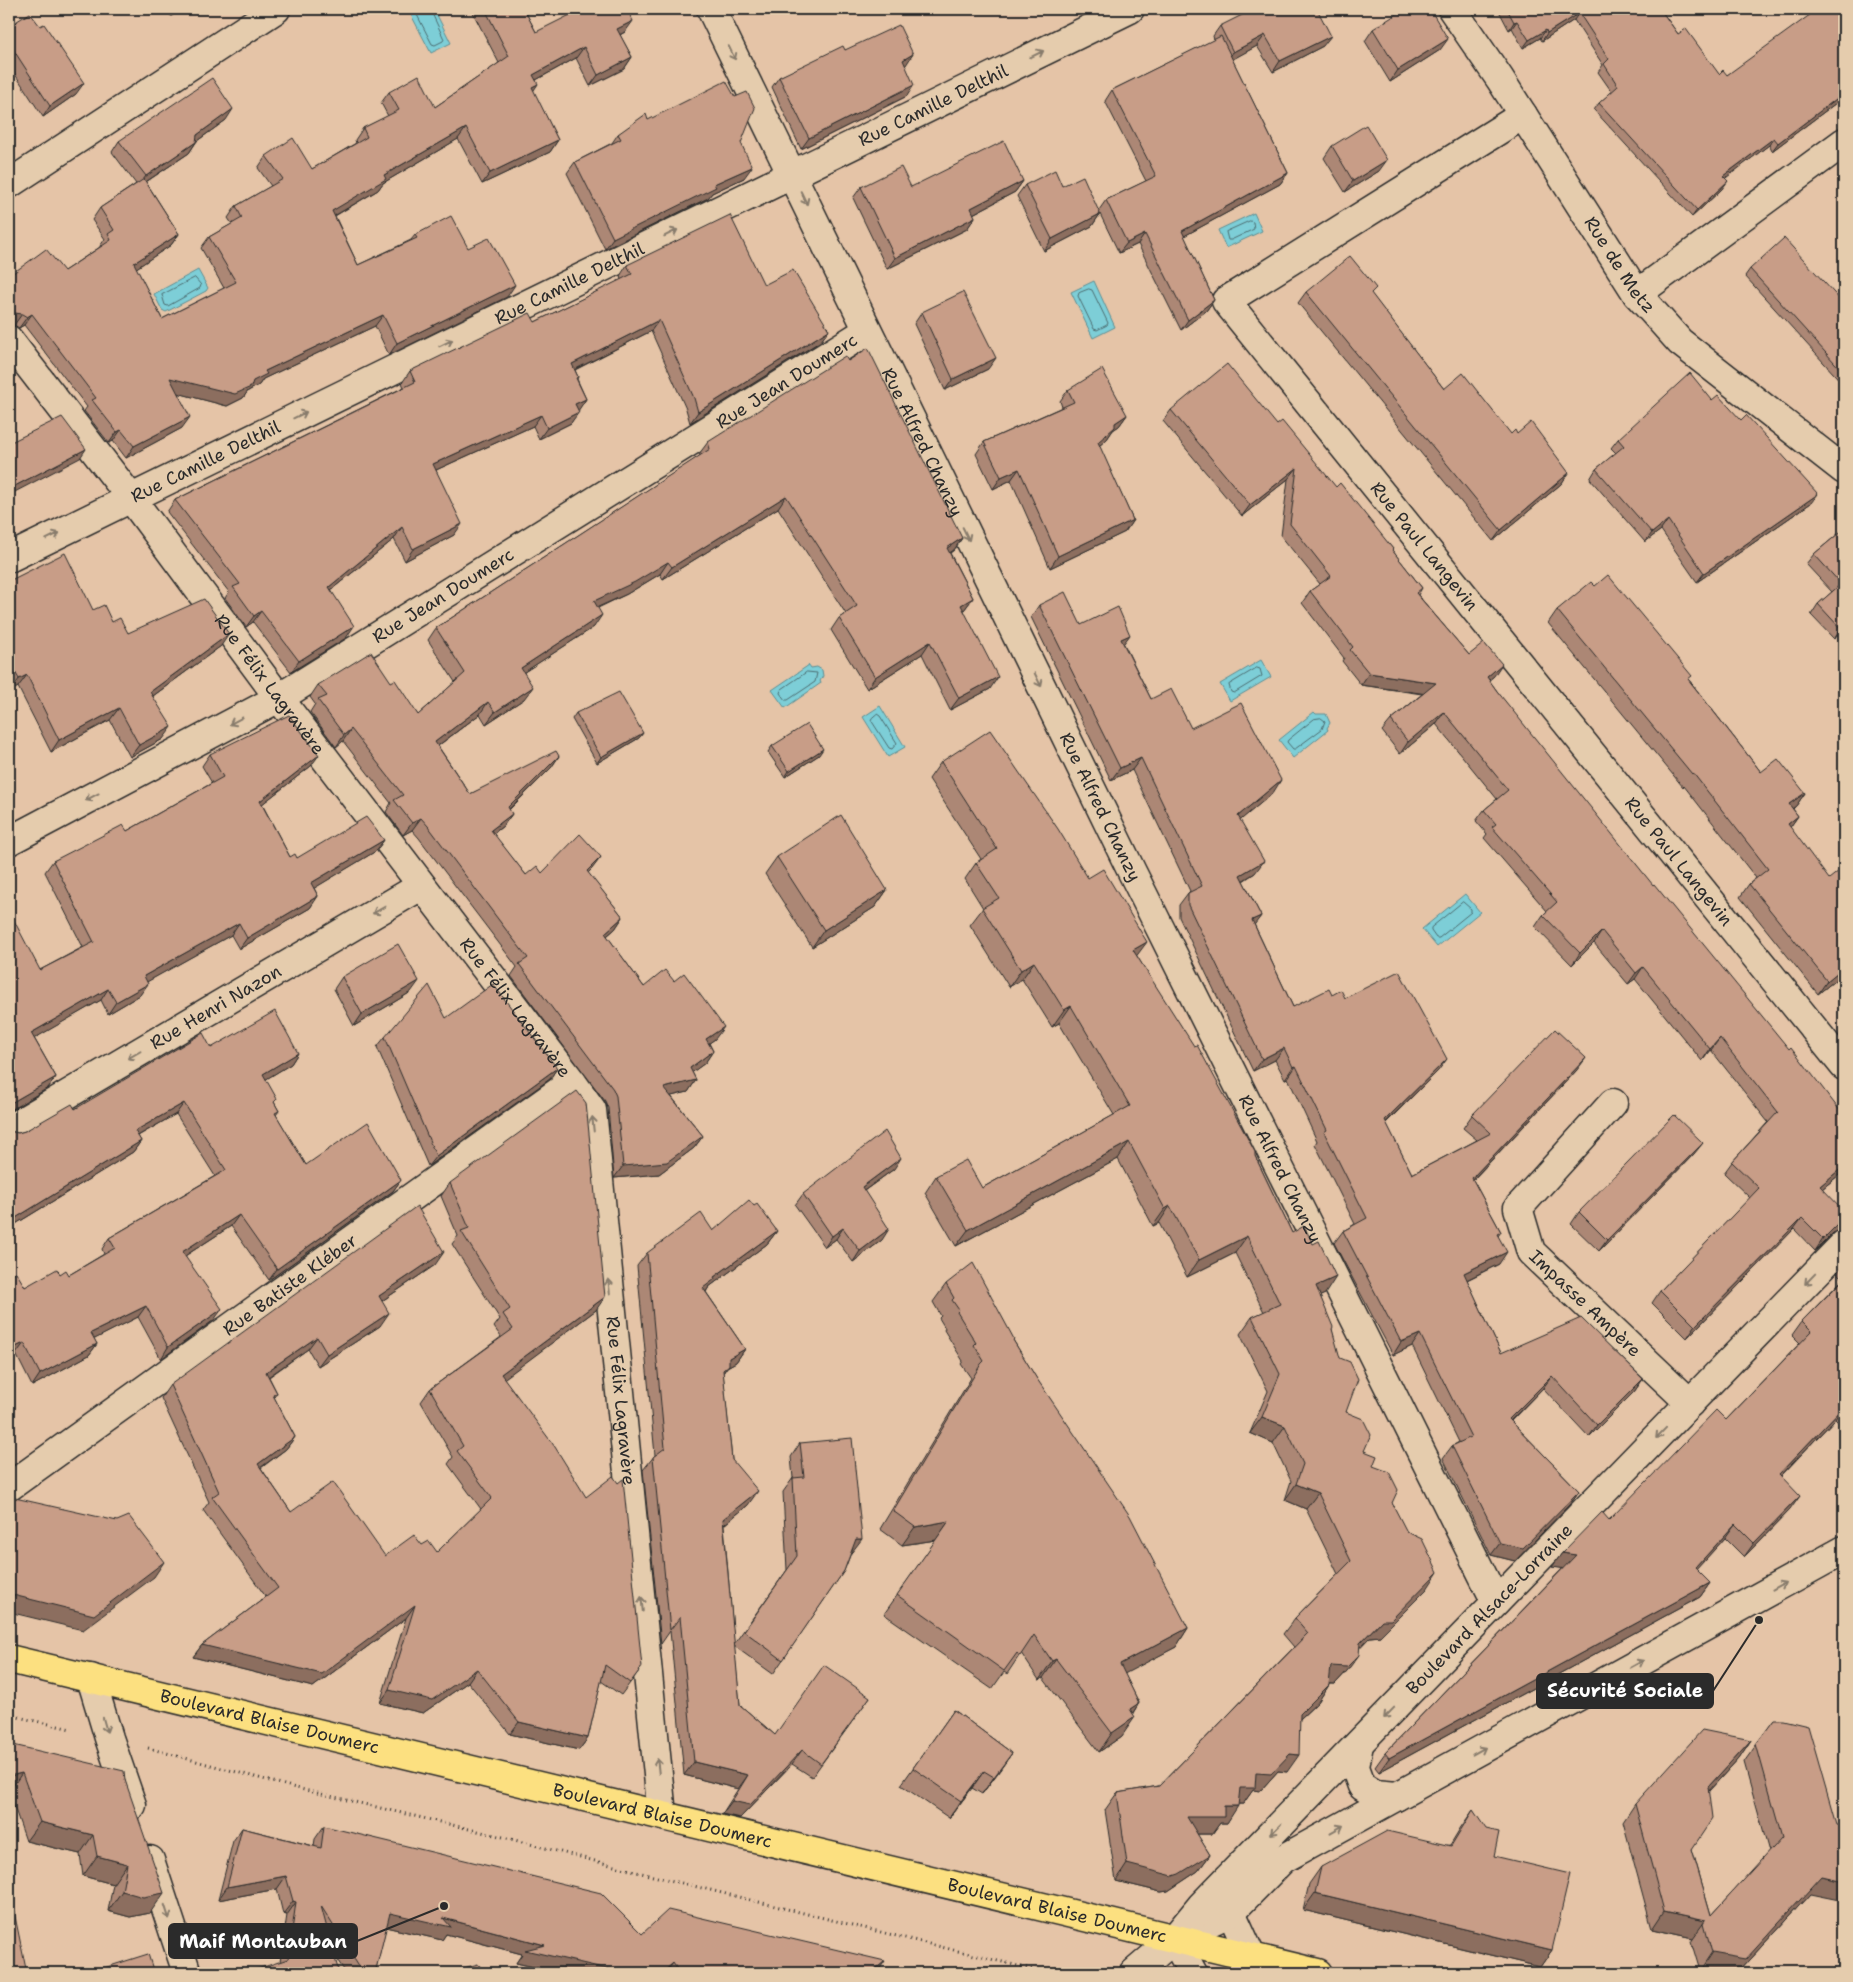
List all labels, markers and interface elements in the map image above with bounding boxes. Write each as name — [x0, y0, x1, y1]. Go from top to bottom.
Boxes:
one-way arrow — [727, 45, 737, 60]
one-way arrow — [1029, 49, 1044, 58]
street label: Rue Camille Delthil — [854, 58, 1013, 152]
one-way arrow — [800, 190, 810, 205]
street label: Rue de Metz — [1579, 212, 1661, 319]
one-way arrow — [663, 228, 678, 238]
street label: Rue Camille Delthil — [490, 236, 649, 330]
street label: Rue Jean Doumerc — [711, 328, 862, 434]
one-way arrow — [438, 338, 453, 348]
street label: Rue Alfred Chanzy — [876, 364, 969, 521]
one-way arrow — [293, 410, 308, 420]
street label: Rue Camille Delthil — [127, 415, 285, 509]
street label: Rue Paul Langevin — [1365, 477, 1484, 616]
one-way arrow — [961, 526, 971, 541]
one-way arrow — [45, 531, 60, 541]
street label: Rue Jean Doumerc — [368, 542, 518, 649]
street label: Rue Félix Lagravère — [209, 609, 330, 760]
one-way arrow — [1033, 672, 1043, 687]
one-way arrow — [229, 716, 244, 726]
street label: Rue Alfred Chanzy — [1054, 729, 1147, 886]
one-way arrow — [85, 792, 100, 802]
street label: Rue Paul Langevin — [1619, 792, 1738, 931]
one-way arrow — [373, 906, 387, 916]
street label: Rue Félix Lagravère — [454, 933, 576, 1083]
street label: Rue Henri Nazon — [146, 959, 286, 1055]
one-way arrow — [127, 1050, 141, 1060]
street label: Rue Alfred Chanzy — [1233, 1091, 1327, 1247]
one-way arrow — [588, 1117, 598, 1133]
street label: Rue Batiste Kléber — [218, 1228, 362, 1341]
street label: Impasse Ampère — [1524, 1244, 1646, 1362]
one-way arrow — [1804, 1273, 1816, 1285]
one-way arrow — [604, 1278, 614, 1294]
street label: Rue Félix Lagravère — [601, 1315, 641, 1487]
one-way arrow — [1655, 1427, 1667, 1439]
street label: Boulevard Alsace-Lorraine — [1401, 1518, 1578, 1700]
one-way arrow — [1772, 1581, 1787, 1591]
one-way arrow — [637, 1597, 646, 1613]
one-way arrow — [1629, 1659, 1644, 1669]
callout: Sécurité Sociale — [1537, 1674, 1713, 1708]
text: Sécurité Sociale — [1547, 1678, 1703, 1703]
street label: Boulevard Blaise Doumerc — [158, 1684, 382, 1759]
one-way arrow — [1383, 1707, 1395, 1719]
one-way arrow — [101, 1716, 110, 1732]
one-way arrow — [1471, 1746, 1486, 1755]
one-way arrow — [653, 1758, 663, 1774]
street label: Boulevard Blaise Doumerc — [550, 1778, 775, 1854]
one-way arrow — [1270, 1823, 1282, 1835]
one-way arrow — [1329, 1824, 1343, 1834]
street label: Boulevard Blaise Doumerc — [945, 1873, 1169, 1948]
one-way arrow — [163, 1904, 172, 1920]
callout: Maif Montauban — [169, 1924, 357, 1958]
text: Maif Montauban — [179, 1929, 347, 1954]

